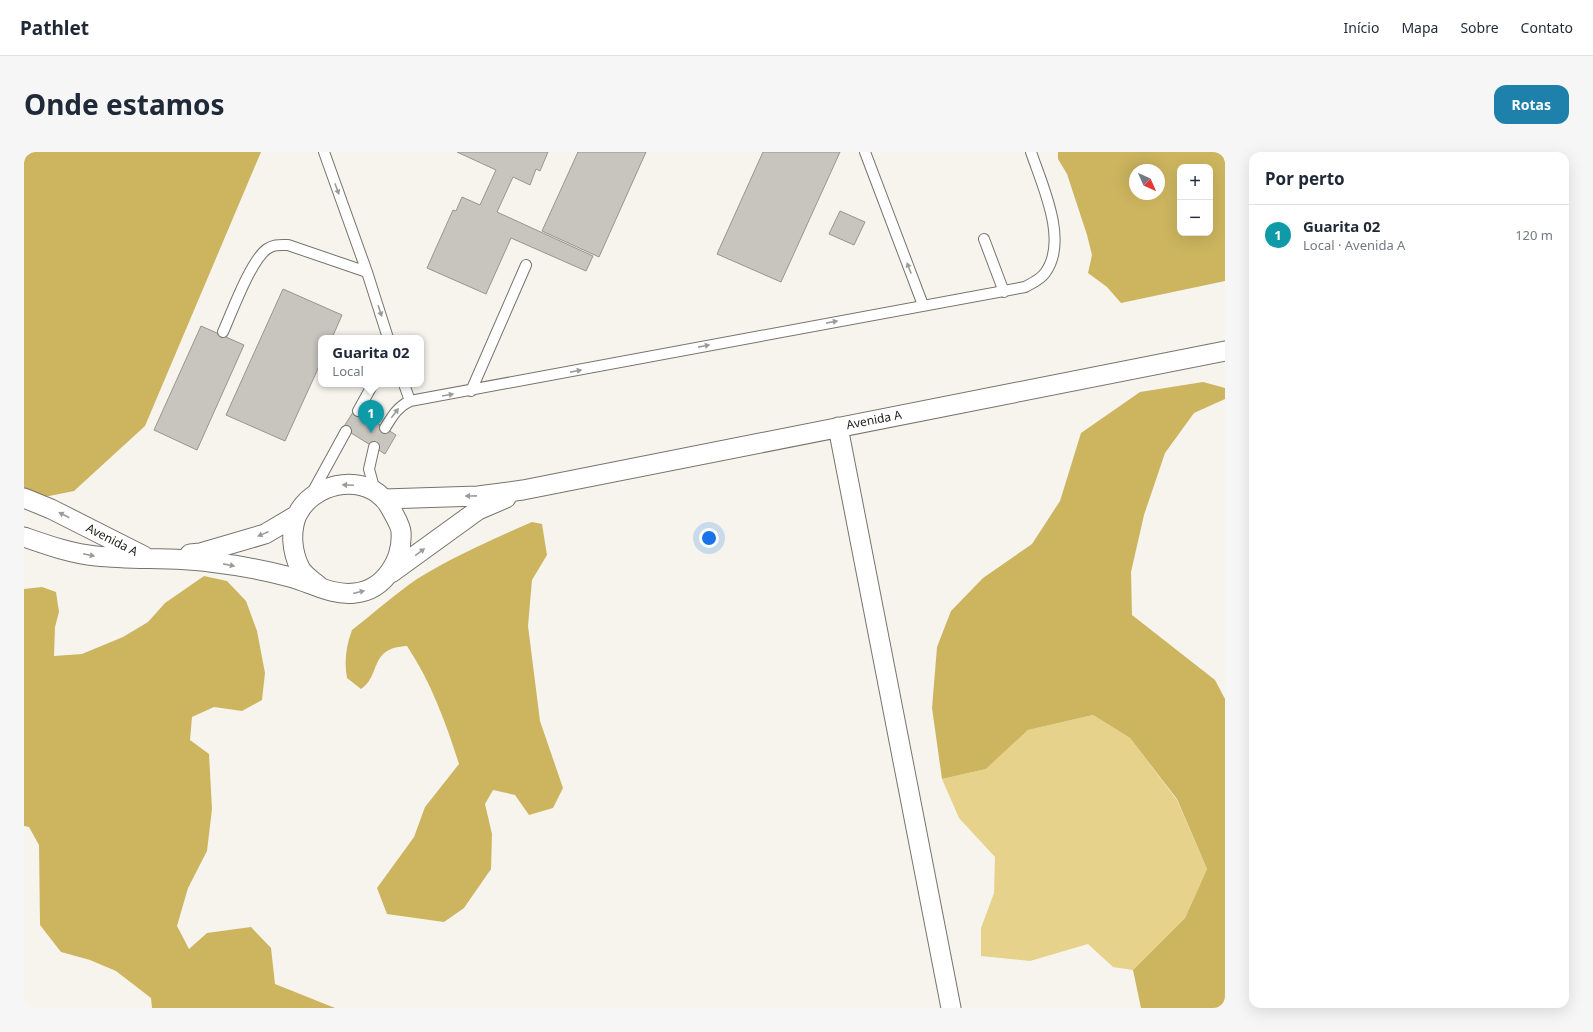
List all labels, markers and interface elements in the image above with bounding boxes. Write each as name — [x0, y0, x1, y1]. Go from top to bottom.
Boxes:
text: Pathlet — [20, 15, 89, 41]
text: Início — [1344, 18, 1379, 37]
text: Mapa — [1401, 18, 1438, 37]
text: Sobre — [1460, 18, 1499, 37]
text: Contato — [1521, 18, 1573, 37]
text: Onde estamos — [24, 85, 225, 123]
button: Rotas — [1494, 85, 1569, 124]
north arrow — [1129, 164, 1165, 200]
map controls — [1177, 164, 1213, 236]
button: + — [1177, 164, 1213, 200]
text: Por perto — [1265, 167, 1345, 190]
one-way arrow — [334, 183, 340, 195]
button: − — [1177, 200, 1213, 236]
text: Guarita 02 — [1303, 216, 1380, 236]
text: 1 — [1274, 226, 1282, 244]
text: 120 m — [1515, 226, 1553, 244]
text: Local · Avenida A — [1303, 236, 1405, 254]
one-way arrow — [905, 262, 911, 274]
one-way arrow — [377, 306, 383, 318]
one-way arrow — [825, 319, 838, 325]
popup — [318, 335, 424, 387]
text: Guarita 02 — [332, 342, 410, 362]
one-way arrow — [698, 343, 710, 349]
text: Local — [332, 362, 364, 380]
one-way arrow — [570, 367, 582, 373]
one-way arrow — [442, 391, 455, 397]
pin: 1 — [358, 400, 384, 433]
street label: Avenida A — [845, 406, 903, 433]
one-way arrow — [391, 407, 400, 418]
one-way arrow — [342, 481, 354, 488]
one-way arrow — [464, 493, 477, 499]
one-way arrow — [58, 512, 70, 519]
street label: Avenida A — [83, 519, 141, 560]
your location — [699, 528, 719, 548]
one-way arrow — [257, 531, 269, 537]
one-way arrow — [415, 548, 425, 556]
one-way arrow — [82, 552, 95, 558]
one-way arrow — [223, 563, 236, 569]
one-way arrow — [353, 588, 365, 594]

